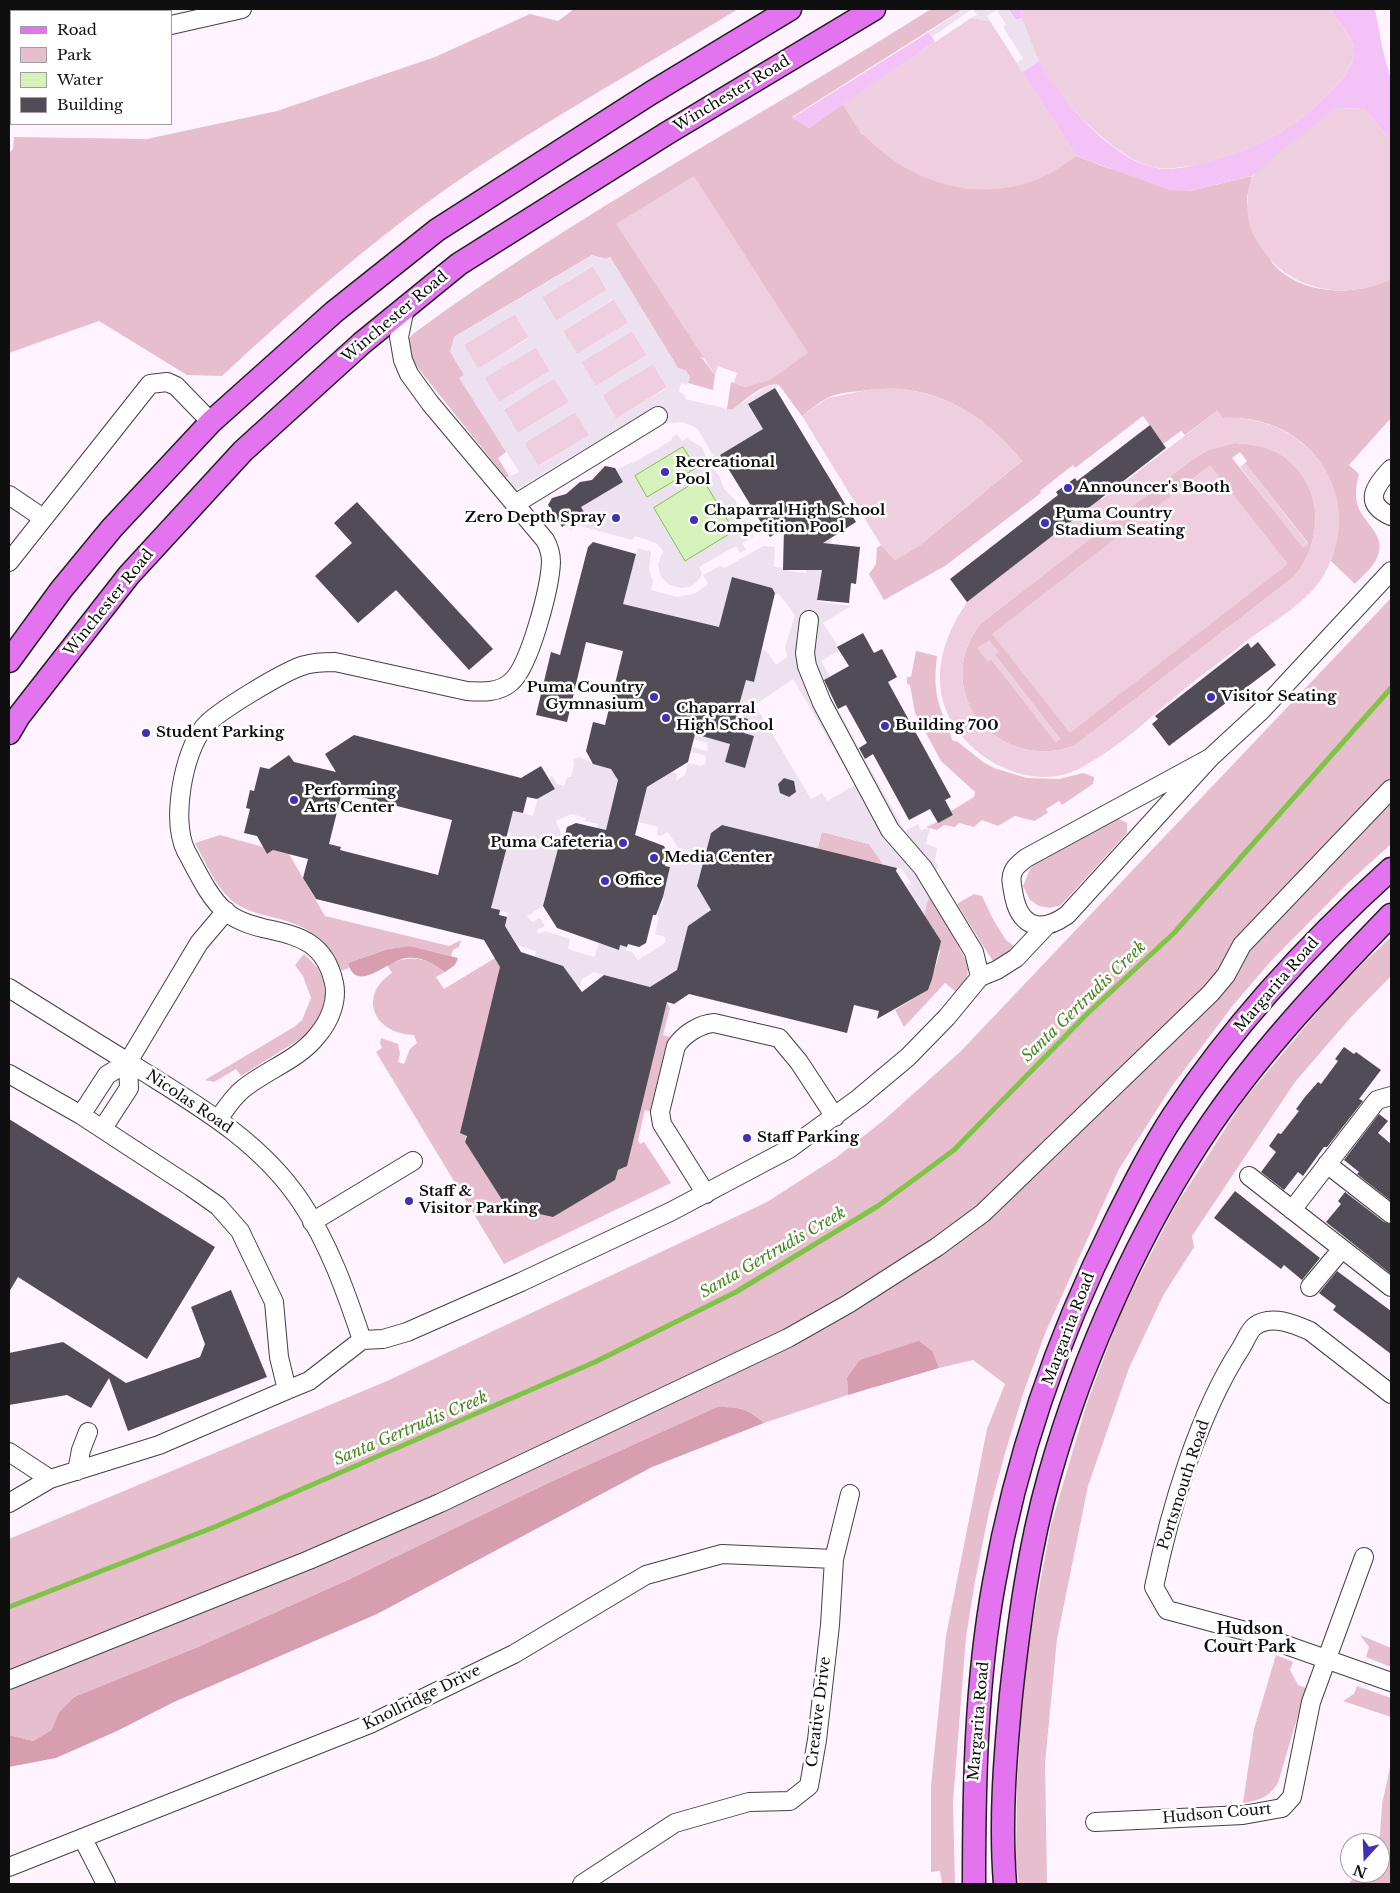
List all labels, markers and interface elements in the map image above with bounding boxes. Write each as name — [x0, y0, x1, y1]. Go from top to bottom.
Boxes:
legend — [10, 10, 172, 125]
text: Road — [57, 20, 97, 39]
text: Park — [57, 45, 92, 64]
street label: Winchester Road — [671, 52, 793, 136]
text: Water — [57, 70, 103, 89]
text: Building — [57, 95, 123, 114]
street label: Winchester Road — [339, 268, 451, 366]
place label: Recreational Pool — [675, 454, 775, 489]
marker: Recreational Pool — [659, 466, 671, 478]
place label: Announcer's Booth — [1078, 479, 1230, 497]
marker: Announcer's Booth — [1062, 482, 1074, 494]
place label: Chaparral High School Competition Pool — [704, 502, 885, 537]
place label: Puma Country Stadium Seating — [1055, 505, 1185, 540]
place label: Zero Depth Spray — [465, 509, 606, 527]
marker: Zero Depth Spray — [610, 512, 622, 524]
marker: Chaparral High School Competition Pool — [688, 514, 700, 526]
marker: Puma Country Stadium Seating — [1039, 517, 1051, 529]
street label: Winchester Road — [60, 546, 158, 660]
place label: Puma Country Gymnasium — [527, 679, 644, 714]
place label: Visitor Seating — [1221, 688, 1336, 706]
marker: Puma Country Gymnasium — [648, 691, 660, 703]
marker: Visitor Seating — [1205, 691, 1217, 703]
place label: Chaparral High School — [676, 700, 774, 735]
marker: Chaparral High School — [660, 712, 672, 724]
place label: Building 700 — [895, 717, 998, 735]
marker: Building 700 — [879, 720, 891, 732]
place label: Student Parking — [156, 724, 284, 742]
marker: Student Parking — [140, 727, 152, 739]
place label: Performing Arts Center — [304, 782, 396, 817]
marker: Performing Arts Center — [288, 794, 300, 806]
place label: Puma Cafeteria — [490, 834, 613, 852]
marker: Puma Cafeteria — [617, 837, 629, 849]
place label: Media Center — [664, 849, 772, 867]
marker: Media Center — [648, 852, 660, 864]
place label: Office — [615, 872, 662, 890]
marker: Office — [599, 875, 611, 887]
street label: Margarita Road — [1231, 934, 1323, 1036]
water label: Santa Gertrudis Creek — [1018, 938, 1150, 1066]
street label: Nicolas Road — [142, 1066, 236, 1138]
place label: Staff Parking — [757, 1129, 859, 1147]
marker: Staff Parking — [741, 1132, 753, 1144]
place label: Staff & Visitor Parking — [419, 1183, 538, 1218]
marker: Staff & Visitor Parking — [403, 1195, 415, 1207]
water label: Santa Gertrudis Creek — [697, 1203, 849, 1303]
street label: Margarita Road — [1039, 1270, 1099, 1388]
water label: Santa Gertrudis Creek — [331, 1388, 491, 1470]
street label: Portsmouth Road — [1155, 1418, 1213, 1552]
district label: Hudson Court Park — [1204, 1619, 1296, 1657]
street label: Creative Drive — [803, 1656, 835, 1768]
street label: Margarita Road — [965, 1661, 993, 1781]
street label: Knollridge Drive — [360, 1662, 484, 1734]
street label: Hudson Court — [1162, 1800, 1272, 1828]
north arrow — [1340, 1833, 1390, 1883]
text: N — [1351, 1860, 1369, 1882]

